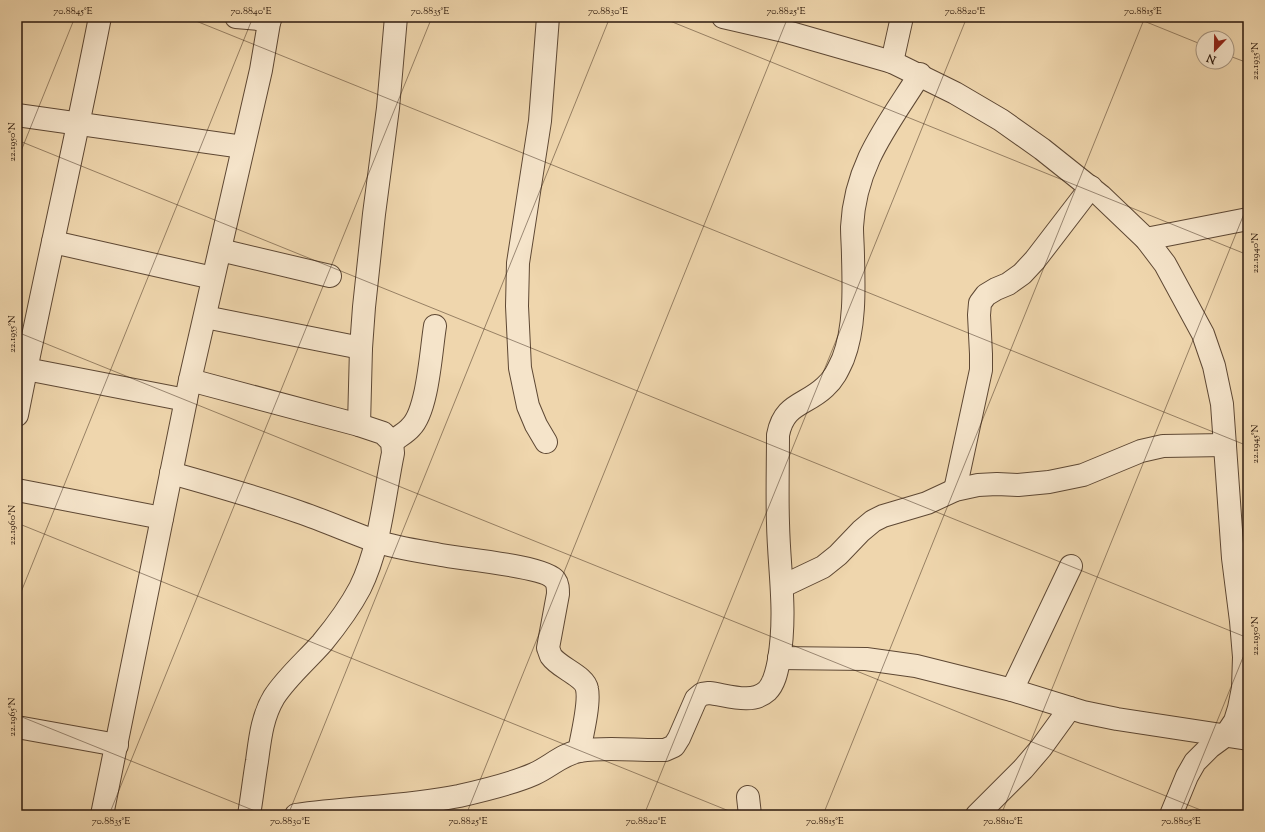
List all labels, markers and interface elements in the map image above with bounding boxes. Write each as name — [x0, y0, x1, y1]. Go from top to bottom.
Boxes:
text: 70.8845°E — [53, 4, 93, 19]
text: 70.8840°E — [231, 4, 271, 19]
text: 70.8835°E — [411, 4, 449, 19]
text: 70.8830°E — [588, 4, 628, 19]
text: 70.8825°E — [767, 4, 806, 19]
text: 70.8820°E — [945, 4, 985, 19]
text: 70.8815°E — [1124, 4, 1162, 19]
north arrow — [1195, 30, 1235, 70]
text: 22.1935°N — [1248, 42, 1263, 80]
text: N — [1204, 49, 1220, 68]
text: 22.1950°N — [5, 122, 20, 162]
text: 22.1940°N — [1248, 233, 1263, 273]
text: 22.1955°N — [5, 315, 20, 353]
text: 22.1945°N — [1248, 424, 1263, 464]
text: 22.1960°N — [5, 505, 20, 545]
text: 22.1950°N — [1248, 616, 1263, 656]
text: 22.1965°N — [5, 697, 20, 737]
text: 70.8835°E — [92, 814, 130, 829]
text: 70.8830°E — [270, 814, 310, 829]
text: 70.8825°E — [449, 814, 488, 829]
text: 70.8820°E — [626, 814, 666, 829]
text: 70.8815°E — [806, 814, 844, 829]
text: 70.8810°E — [983, 814, 1023, 829]
text: 70.8805°E — [1161, 814, 1201, 829]

